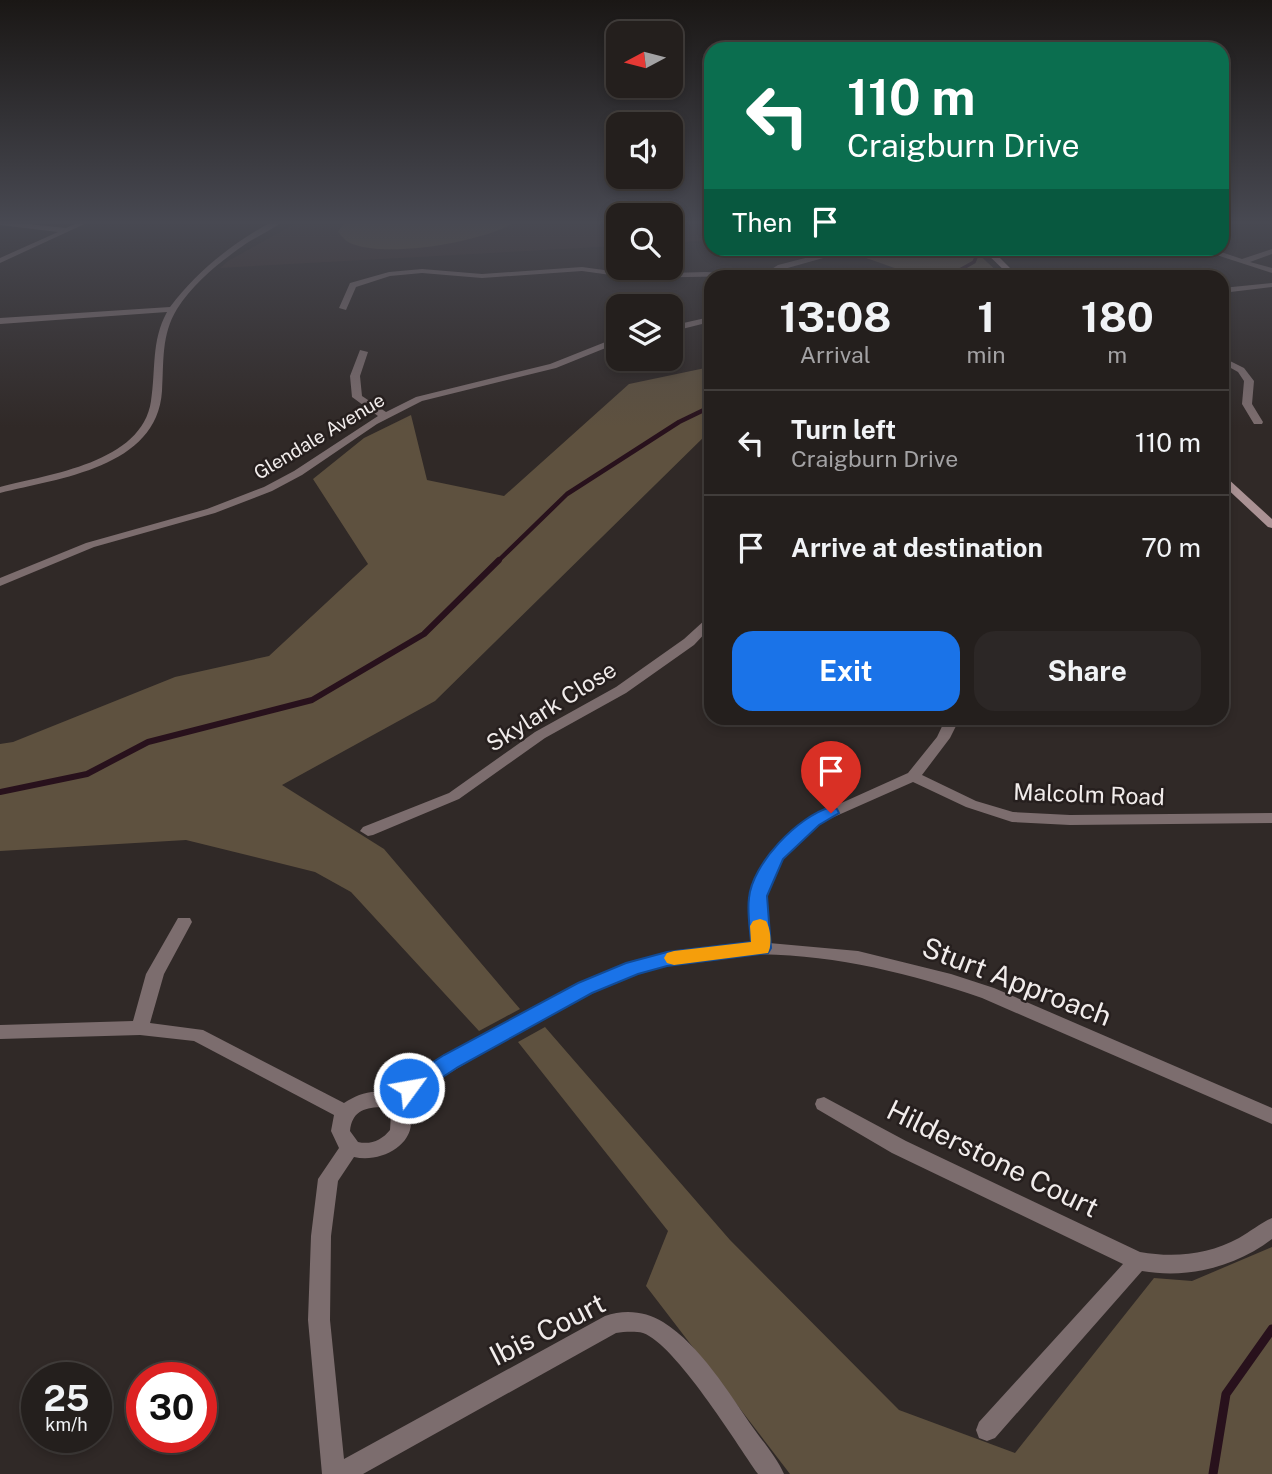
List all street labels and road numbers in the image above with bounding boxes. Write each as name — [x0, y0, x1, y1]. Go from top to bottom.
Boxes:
street label: Glendale Avenue — [250, 388, 388, 484]
street label: Skylark Close — [481, 655, 621, 757]
street label: Malcolm Road — [1013, 778, 1165, 810]
street label: Sturt Approach — [918, 930, 1116, 1032]
street label: Hilderstone Court — [882, 1092, 1104, 1224]
street label: Ibis Court — [484, 1286, 610, 1372]

